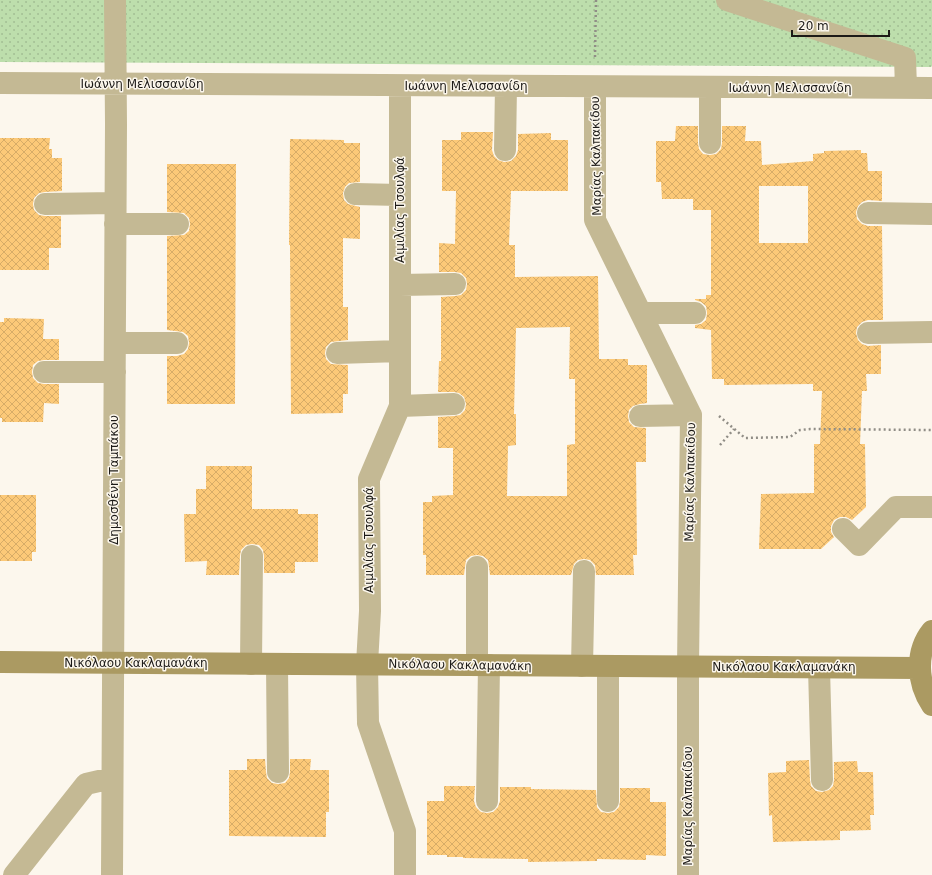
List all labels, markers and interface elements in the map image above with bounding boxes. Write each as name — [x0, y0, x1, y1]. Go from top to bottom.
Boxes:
scale bar — [792, 12, 889, 38]
text: 20 m — [798, 19, 829, 33]
street label: Ιωάννη Μελισσανίδη — [80, 77, 204, 91]
street label: Ιωάννη Μελισσανίδη — [404, 79, 528, 93]
street label: Ιωάννη Μελισσανίδη — [728, 81, 852, 95]
street label: Μαρίας Καλπακίδου — [588, 96, 604, 216]
street label: Αιμιλίας Τσουλφά — [393, 157, 407, 263]
street label: Δημοσθένη Ταμπάκου — [107, 415, 121, 545]
street label: Μαρίας Καλπακίδου — [682, 422, 698, 542]
street label: Αιμιλίας Τσουλφά — [362, 487, 376, 593]
street label: Νικόλαου Κακλαμανάκη — [64, 656, 208, 670]
street label: Νικόλαου Κακλαμανάκη — [388, 657, 532, 673]
street label: Νικόλαου Κακλαμανάκη — [712, 660, 856, 674]
street label: Μαρίας Καλπακίδου — [681, 746, 695, 866]

